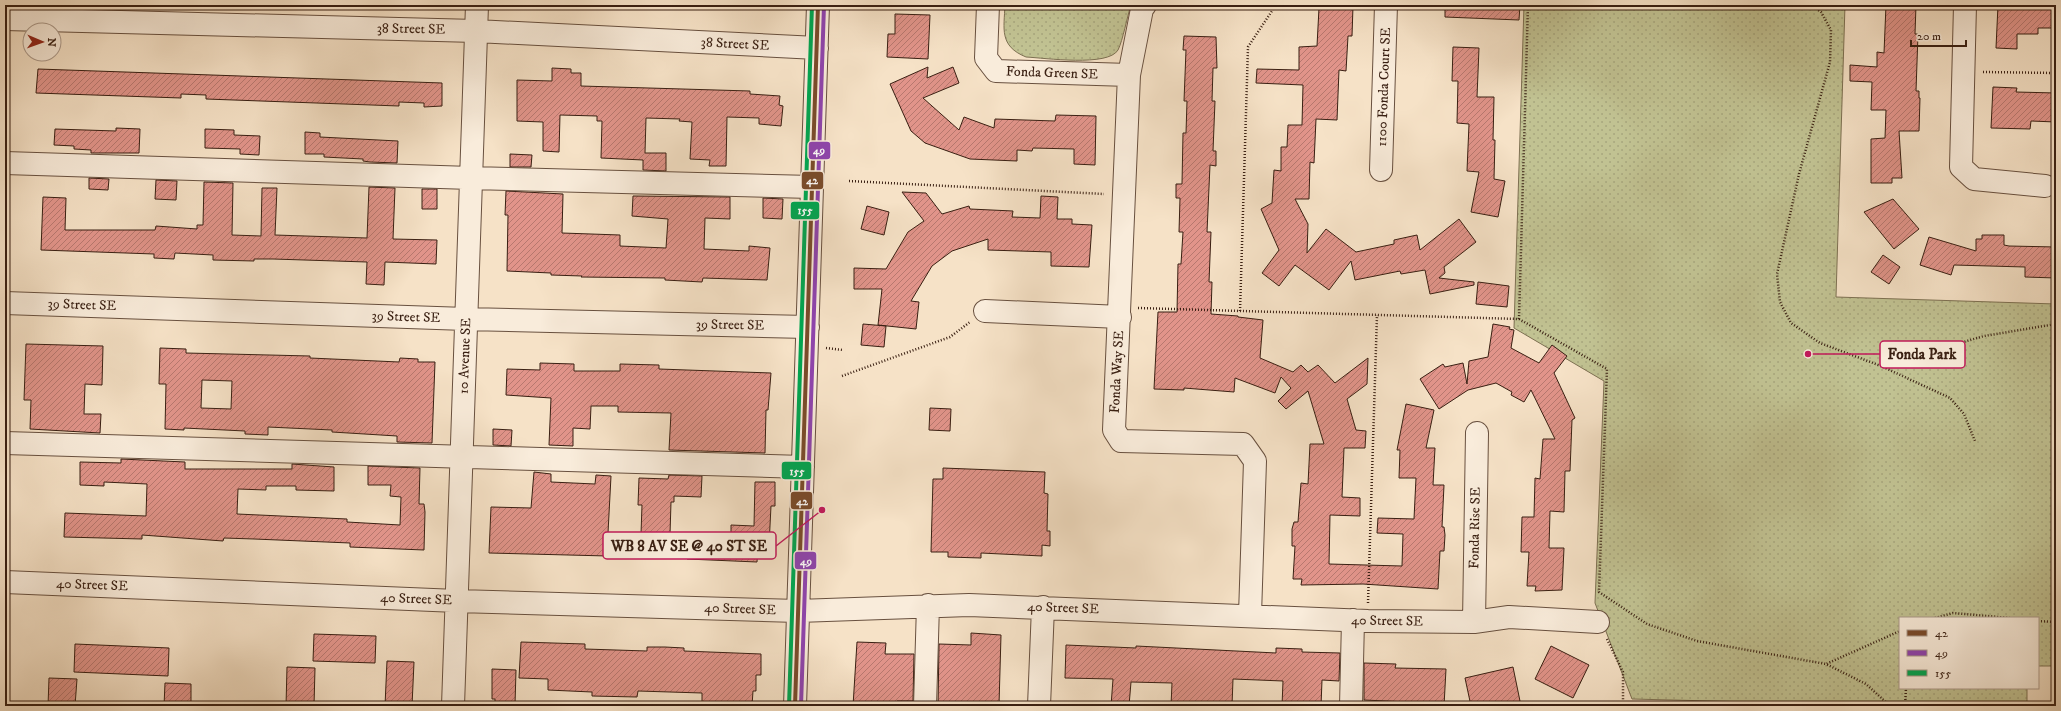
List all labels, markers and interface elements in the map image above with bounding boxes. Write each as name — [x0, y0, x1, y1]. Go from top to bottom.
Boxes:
street label: 38 Street SE — [377, 19, 446, 39]
north arrow — [22, 22, 62, 62]
scale bar — [1911, 22, 1966, 48]
street label: 1100 Fonda Court SE — [1373, 27, 1395, 147]
text: 20 m — [1917, 29, 1941, 44]
street label: 38 Street SE — [700, 33, 770, 55]
text: N — [44, 38, 58, 47]
street label: Fonda Green SE — [1006, 62, 1099, 84]
line badge: 49 — [808, 141, 831, 160]
text: 49 — [812, 144, 825, 158]
line badge: 42 — [801, 171, 824, 190]
text: 42 — [805, 174, 818, 188]
line badge: 155 — [790, 201, 820, 220]
text: 155 — [798, 204, 813, 218]
street label: 39 Street SE — [47, 295, 117, 315]
street label: 39 Street SE — [371, 307, 441, 327]
street label: 39 Street SE — [696, 315, 765, 335]
street label: 10 Avenue SE — [455, 317, 475, 394]
street label: Fonda Way SE — [1106, 330, 1128, 414]
callout: Fonda Park — [1880, 341, 1965, 368]
text: Fonda Park — [1888, 345, 1957, 364]
line badge: 155 — [781, 461, 812, 480]
text: 155 — [790, 465, 805, 479]
street label: Fonda Rise SE — [1465, 487, 1485, 569]
line badge: 42 — [790, 491, 813, 510]
text: 42 — [795, 495, 808, 509]
callout: WB 8 AV SE @ 40 ST SE — [603, 532, 776, 559]
text: WB 8 AV SE @ 40 ST SE — [610, 537, 767, 556]
line badge: 49 — [794, 551, 817, 570]
text: 49 — [799, 555, 812, 569]
street label: 40 Street SE — [56, 575, 128, 595]
street label: 40 Street SE — [380, 589, 452, 609]
street label: 40 Street SE — [1027, 598, 1099, 618]
street label: 40 Street SE — [704, 599, 776, 619]
street label: 40 Street SE — [1351, 611, 1423, 631]
legend — [1899, 617, 2039, 689]
text: 42 — [1935, 626, 1948, 641]
text: 49 — [1935, 646, 1948, 661]
text: 155 — [1935, 666, 1951, 681]

